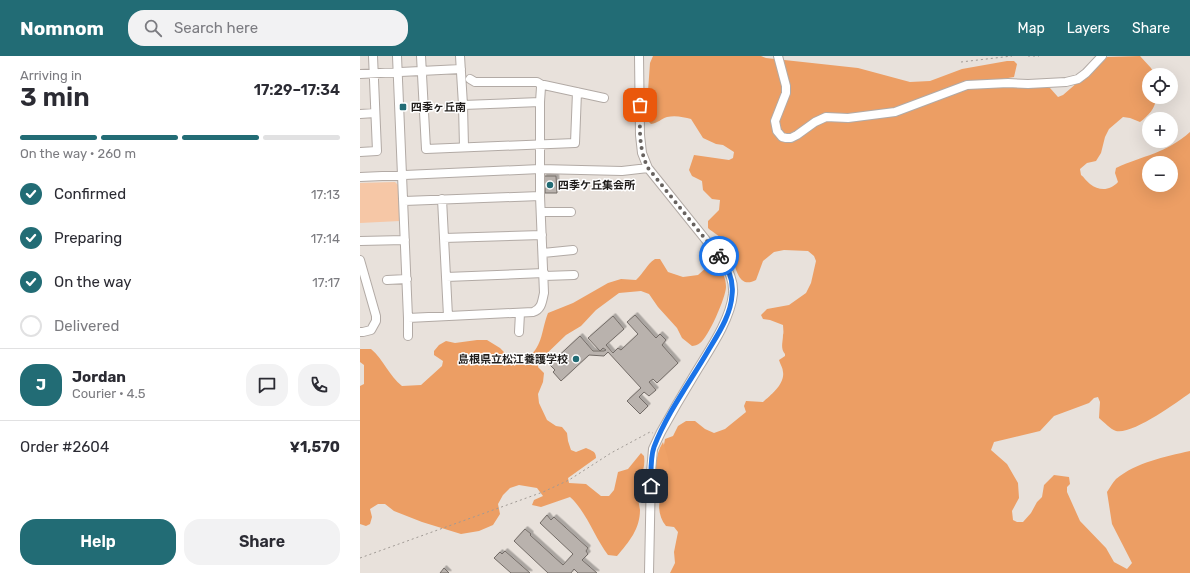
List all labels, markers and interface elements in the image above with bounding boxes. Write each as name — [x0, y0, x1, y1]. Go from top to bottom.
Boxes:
search box — [128, 10, 408, 46]
text: Nomnom — [20, 17, 104, 40]
icon: search — [142, 17, 164, 39]
text: Search here — [174, 19, 258, 37]
text: Map — [1018, 20, 1045, 37]
text: Layers — [1067, 20, 1110, 37]
text: Share — [1132, 20, 1170, 37]
text: Arriving in — [20, 68, 82, 83]
map controls — [1142, 68, 1178, 192]
button: locate — [1142, 68, 1178, 104]
text: 17:29–17:34 — [254, 81, 340, 99]
text: 3 min — [20, 82, 90, 113]
pin — [623, 88, 657, 122]
icon: bag — [629, 94, 651, 116]
place label: 四季ヶ丘南 — [411, 101, 466, 114]
marker: 四季ヶ丘南 — [398, 102, 408, 112]
button: + — [1142, 112, 1178, 148]
text: On the way · 260 m — [20, 146, 136, 161]
button: − — [1142, 156, 1178, 192]
place label: 四季ケ丘集会所 — [558, 179, 635, 192]
marker: 四季ケ丘集会所 — [545, 180, 555, 190]
icon: check — [20, 183, 42, 205]
text: Confirmed — [54, 185, 126, 203]
text: 17:13 — [311, 187, 340, 202]
icon: check — [20, 227, 42, 249]
text: Preparing — [54, 229, 122, 247]
text: 17:14 — [311, 231, 340, 246]
courier — [699, 236, 739, 276]
icon: bike — [708, 245, 730, 267]
icon: check — [20, 271, 42, 293]
text: On the way — [54, 273, 132, 291]
text: 17:17 — [312, 275, 340, 290]
text: Delivered — [54, 317, 119, 335]
place label: 島根県立松江養護学校 — [458, 353, 568, 366]
marker: 島根県立松江養護学校 — [571, 354, 581, 364]
button: chat — [246, 364, 288, 406]
button: phone — [298, 364, 340, 406]
text: Jordan — [72, 368, 126, 386]
text: J — [36, 376, 46, 394]
text: Courier · 4.5 — [72, 386, 146, 401]
text: Order #2604 — [20, 438, 109, 456]
text: ¥1,570 — [290, 438, 340, 456]
pin — [634, 469, 668, 503]
icon: home — [640, 475, 662, 497]
button: Help — [20, 519, 176, 565]
button: Share — [184, 519, 340, 565]

